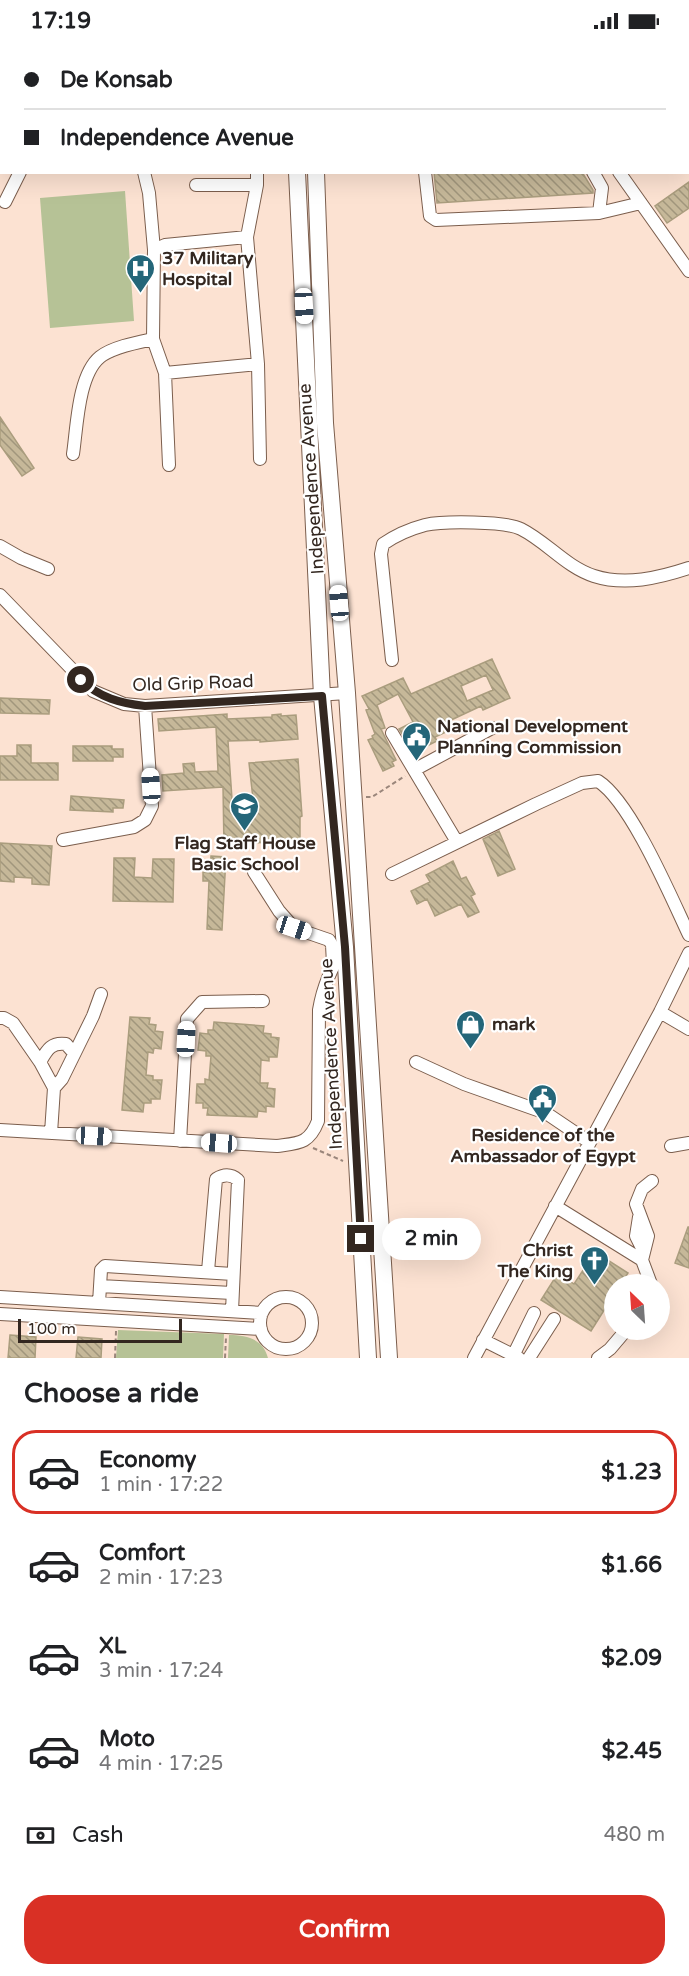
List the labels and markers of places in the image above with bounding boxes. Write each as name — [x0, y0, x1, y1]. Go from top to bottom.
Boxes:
place label: 37 Military Hospital — [162, 247, 254, 290]
hospital icon: 37 Military Hospital — [125, 252, 157, 294]
place label: National Development Planning Commission — [437, 715, 628, 758]
public building icon: National Development Planning Commission — [400, 720, 432, 762]
school or university icon: Flag Staff House Basic School — [229, 790, 261, 832]
place label: Flag Staff House Basic School — [174, 832, 316, 875]
shop icon: mark — [455, 1008, 487, 1050]
place label: mark — [492, 1013, 536, 1035]
public building icon: Residence of the Ambassador of Egypt — [527, 1082, 559, 1124]
place label: Residence of the Ambassador of Egypt — [450, 1124, 636, 1167]
place label: Christ The King — [496, 1239, 573, 1282]
church icon: Christ The King — [578, 1244, 610, 1286]

